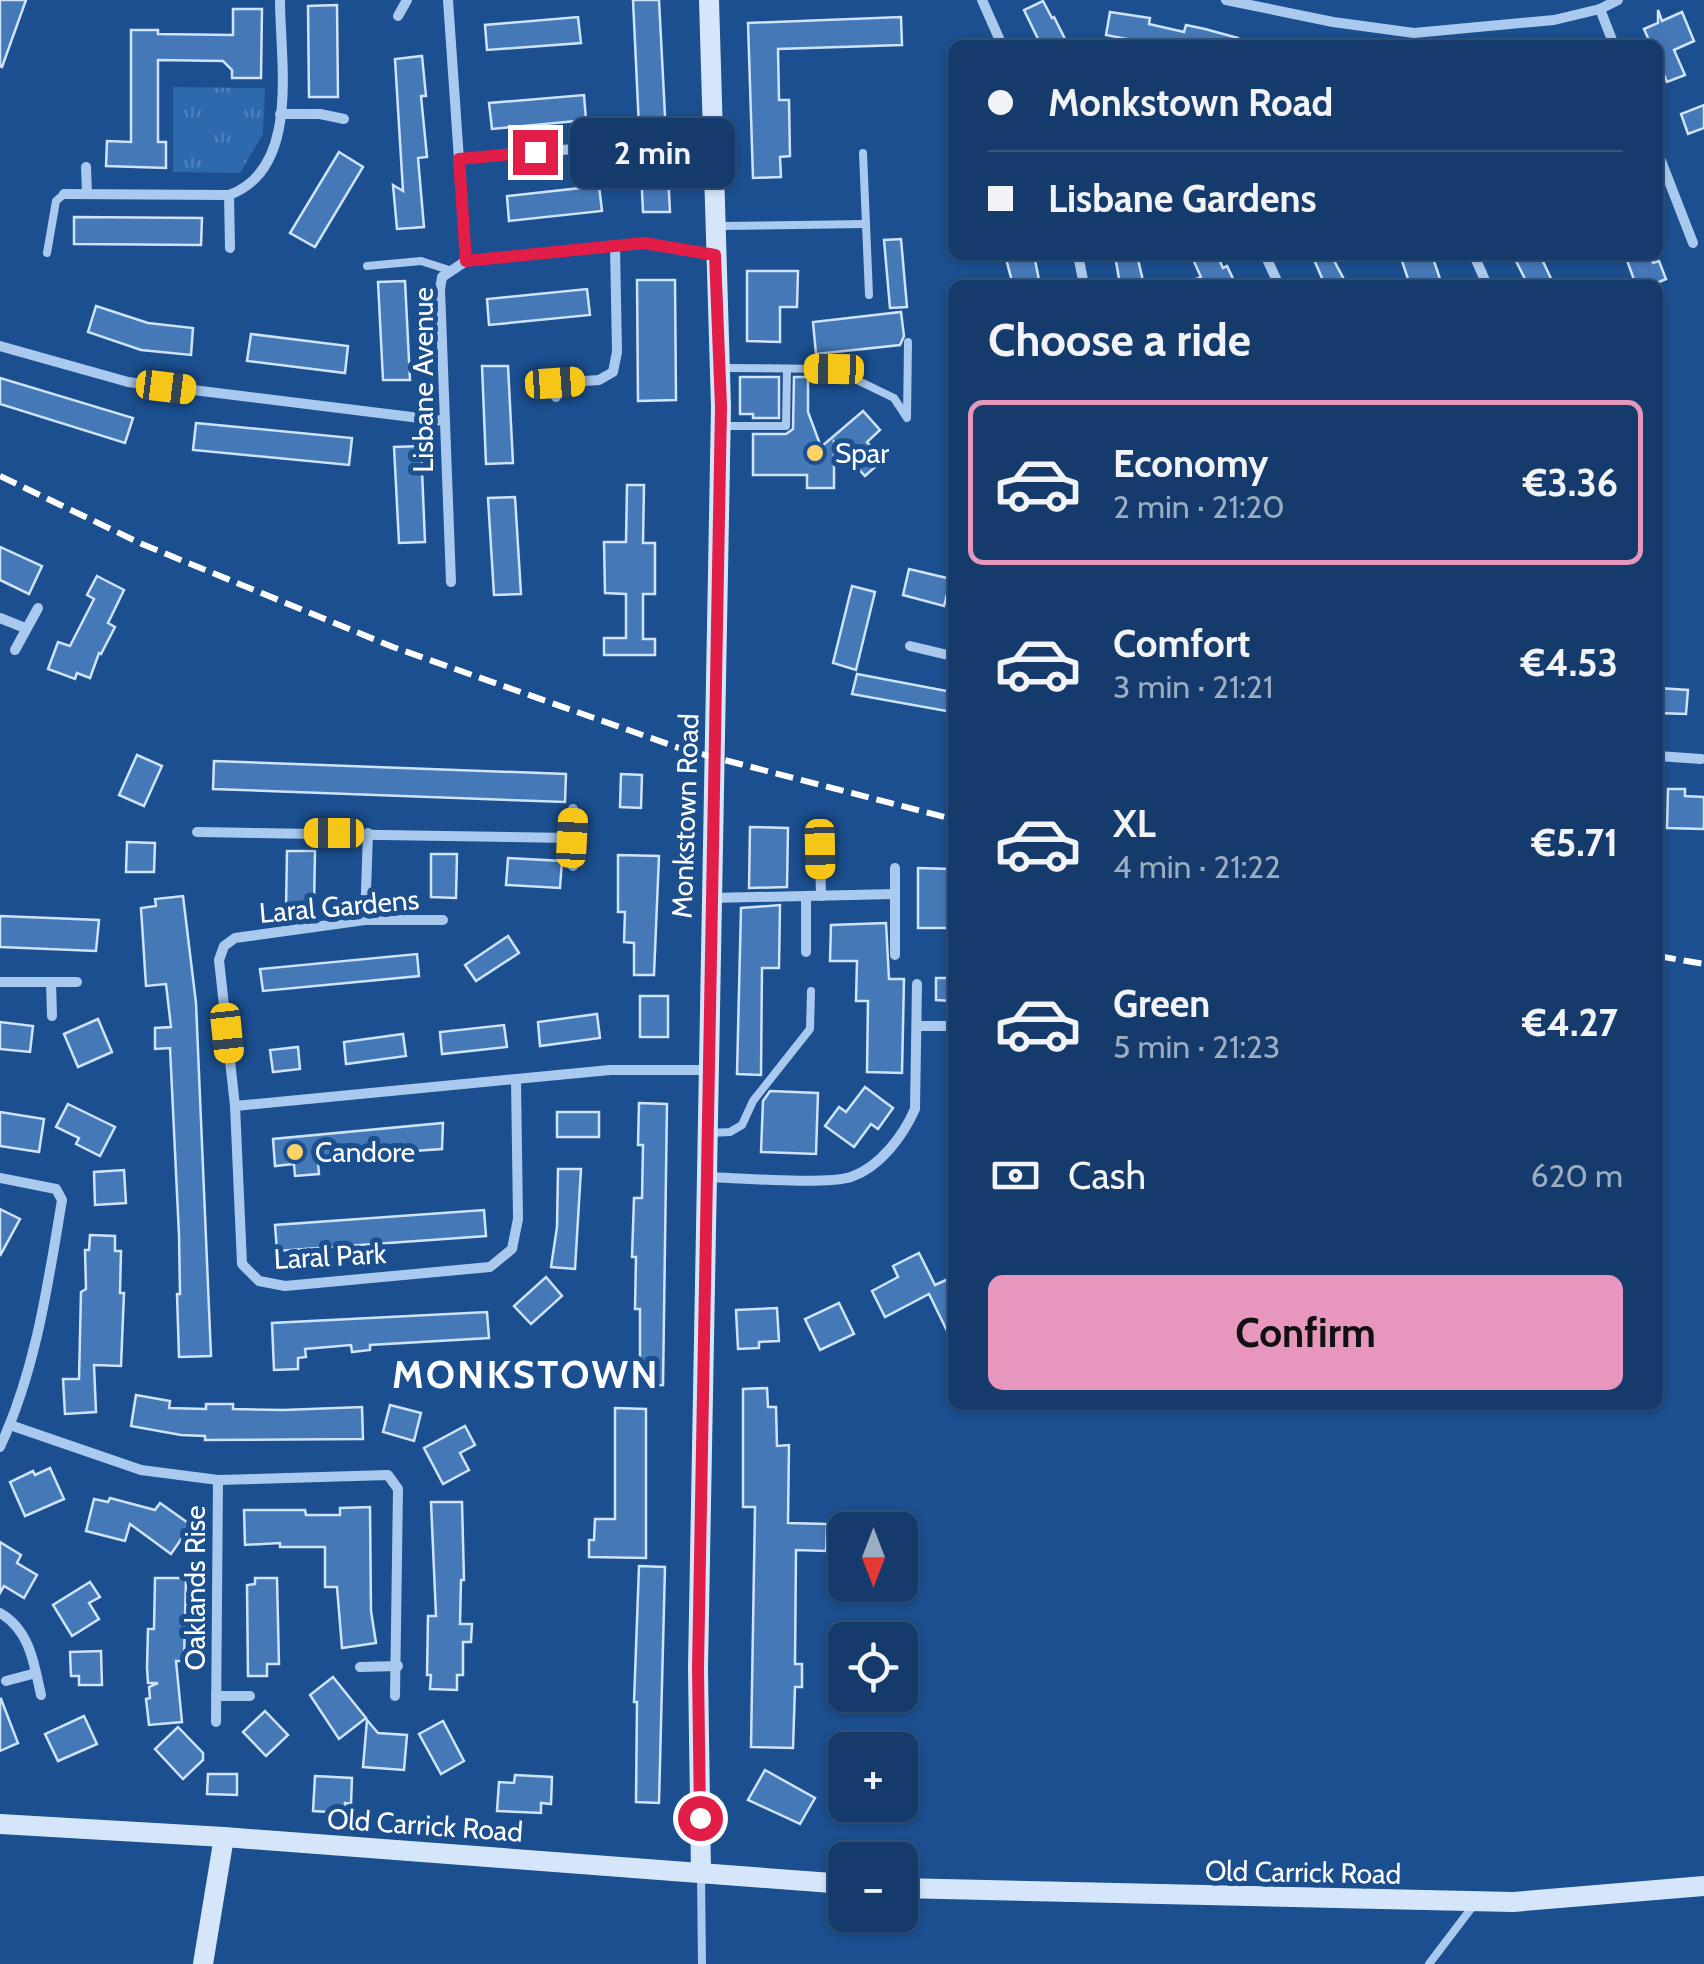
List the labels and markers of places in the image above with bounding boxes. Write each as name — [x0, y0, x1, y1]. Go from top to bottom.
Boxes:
place label: Spar — [835, 436, 889, 470]
marker: Spar — [804, 442, 826, 464]
place label: Candore — [315, 1135, 415, 1169]
marker: Candore — [284, 1141, 306, 1163]

